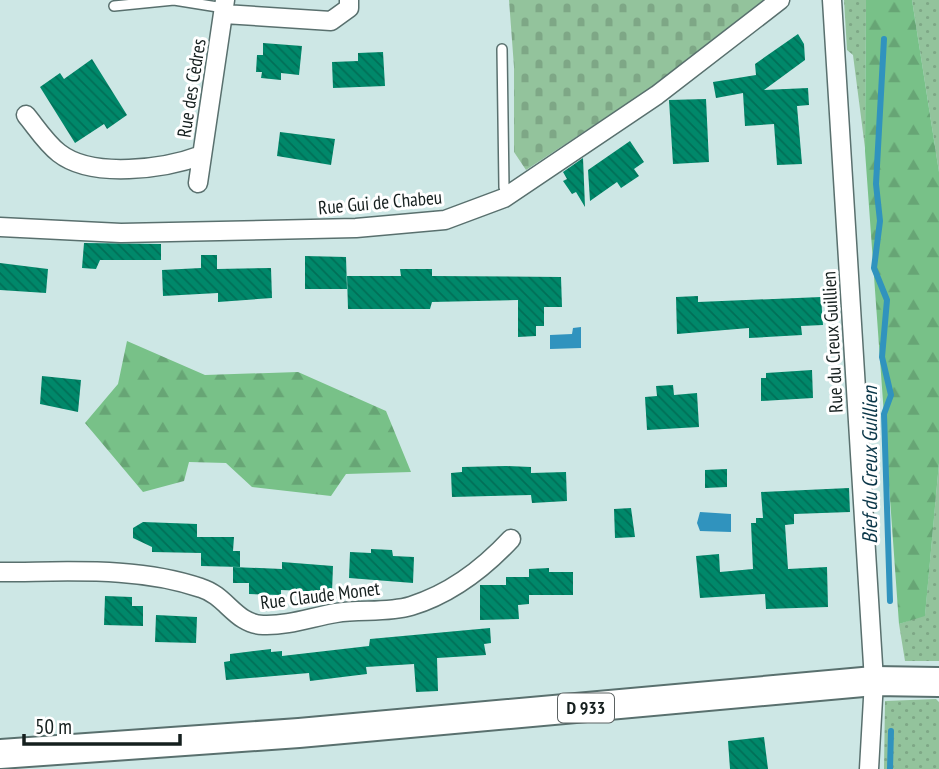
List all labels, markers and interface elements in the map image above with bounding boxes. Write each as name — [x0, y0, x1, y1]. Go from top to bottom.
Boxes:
street label: Rue des Cèdres — [171, 37, 211, 139]
street label: Rue Gui de Chabeu — [317, 185, 443, 219]
street label: Rue du Creux Guillien — [816, 271, 848, 413]
water label: Bief du Creux Guillien — [856, 385, 883, 544]
street label: Rue Claude Monet — [259, 576, 382, 614]
road number: D 933 — [558, 694, 614, 722]
scale bar — [24, 702, 180, 746]
text: 50 m — [35, 713, 72, 740]

